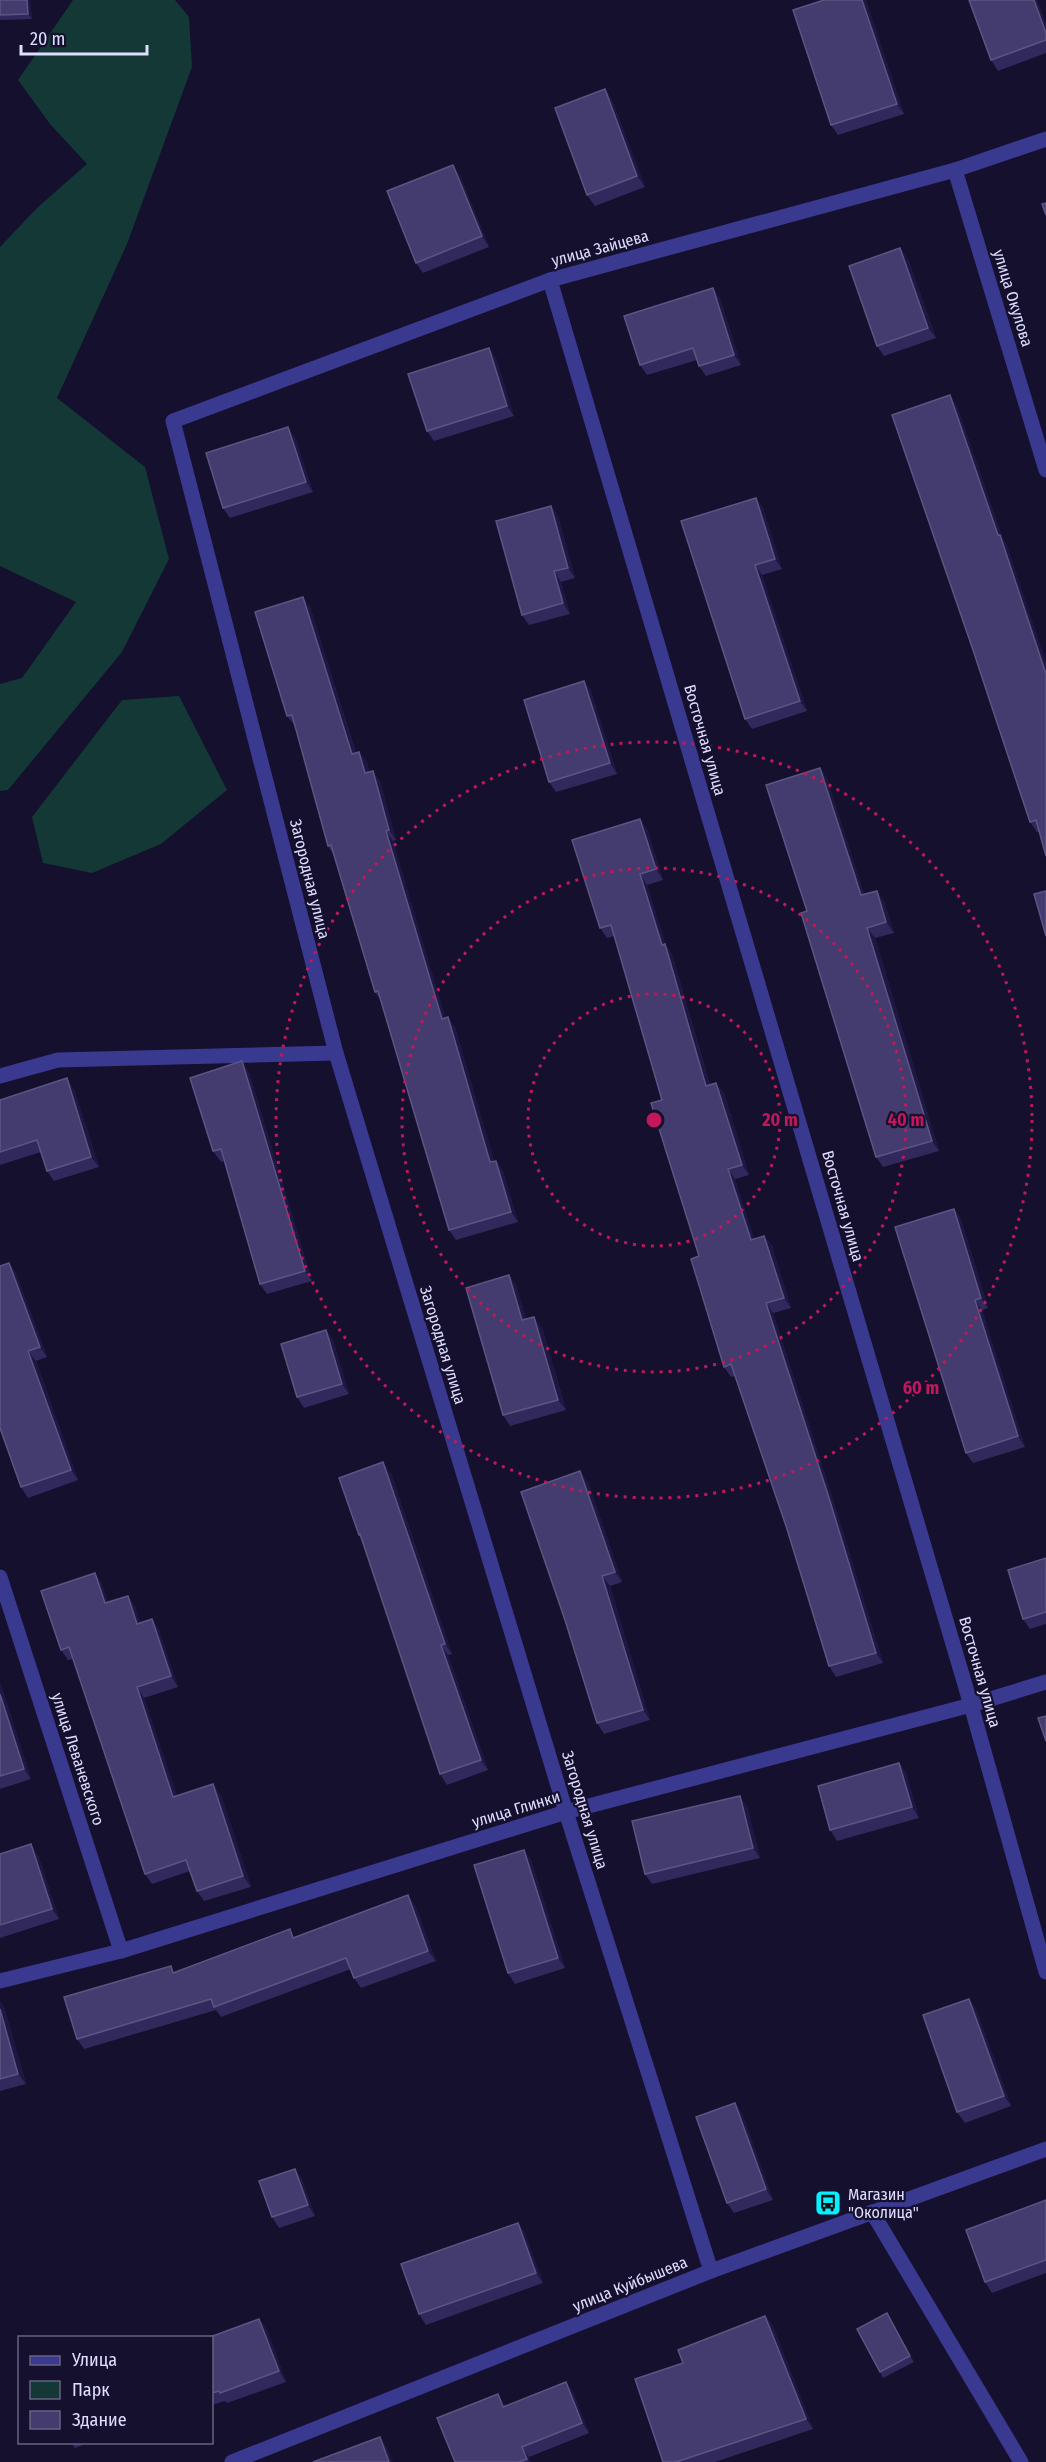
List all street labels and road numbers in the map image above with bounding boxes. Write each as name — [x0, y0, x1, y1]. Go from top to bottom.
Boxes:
street label: улица Зайцева — [549, 226, 651, 270]
street label: улица Окулова — [989, 247, 1037, 349]
street label: Восточная улица — [680, 682, 730, 798]
street label: Загородная улица — [286, 817, 334, 941]
street label: Восточная улица — [818, 1148, 868, 1264]
street label: Загородная улица — [416, 1284, 470, 1407]
street label: Восточная улица — [955, 1614, 1005, 1730]
street label: улица Леваневского — [48, 1690, 108, 1828]
street label: Загородная улица — [558, 1749, 612, 1872]
street label: улица Глинки — [470, 1787, 562, 1831]
street label: улица Куйбышева — [570, 2252, 690, 2316]

